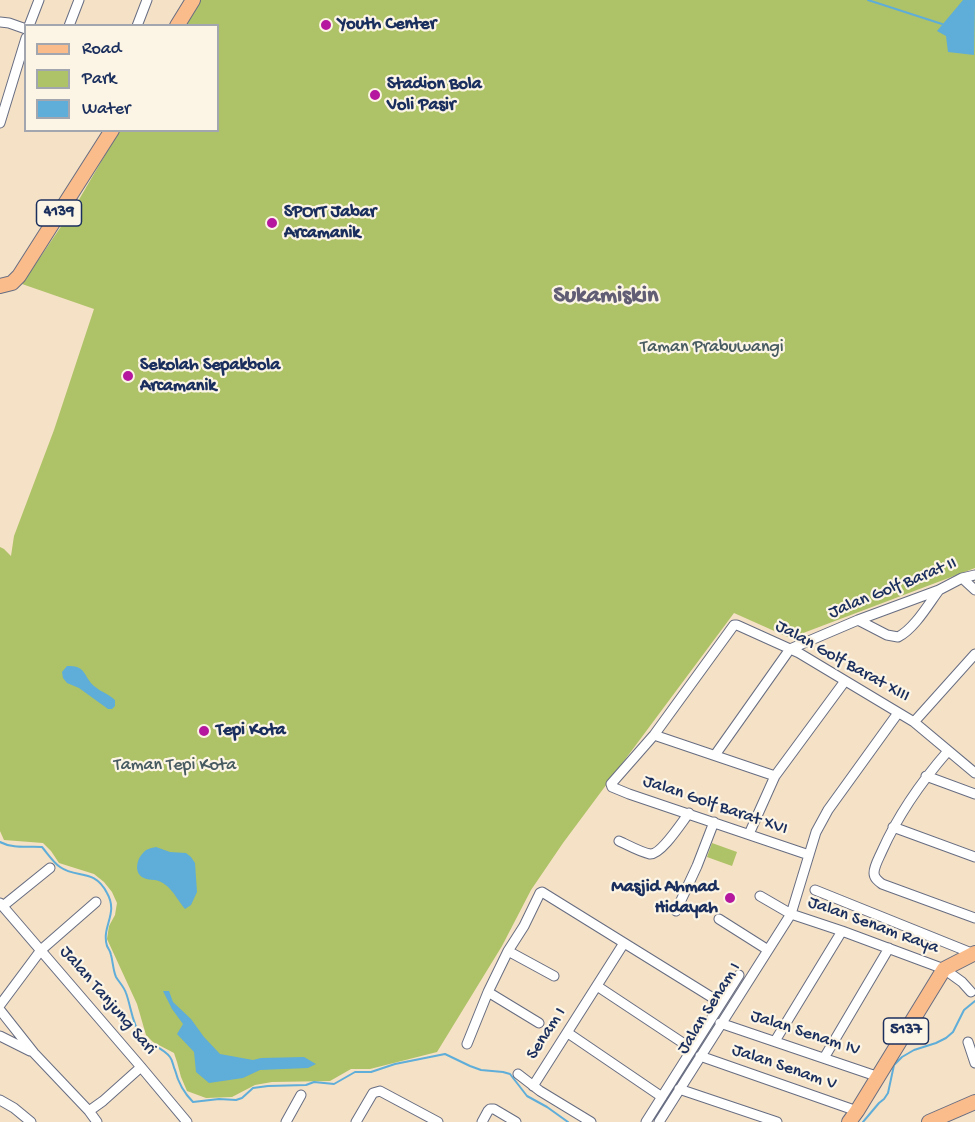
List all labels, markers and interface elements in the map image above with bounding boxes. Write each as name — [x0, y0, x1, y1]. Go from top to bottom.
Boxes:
place label: Youth Center — [338, 14, 436, 36]
marker: Youth Center — [319, 18, 333, 32]
legend — [24, 24, 219, 132]
text: Road — [82, 39, 121, 60]
text: Park — [82, 69, 116, 90]
place label: Stadion Bola Voli Pasir — [387, 74, 482, 116]
marker: Stadion Bola Voli Pasir — [368, 88, 382, 102]
text: Water — [82, 99, 130, 120]
road number: 4139 — [36, 200, 82, 226]
place label: SPOrT Jabar Arcamanik — [284, 202, 376, 244]
marker: SPOrT Jabar Arcamanik — [265, 216, 279, 230]
district label: Sukamiskin — [554, 283, 658, 311]
park label: Taman Prabuwangi — [640, 337, 784, 359]
place label: Sekolah Sepakbola Arcamanik — [140, 355, 280, 398]
marker: Sekolah Sepakbola Arcamanik — [121, 369, 135, 383]
street label: Jalan Golf Barat II — [826, 553, 960, 625]
street label: Jalan Golf Barat XIII — [771, 616, 913, 708]
place label: Tepi Kota — [216, 720, 286, 742]
marker: Tepi Kota — [197, 724, 211, 738]
park label: Taman Tepi Kota — [114, 755, 236, 777]
street label: Jalan Golf Barat XVI — [640, 771, 790, 841]
place label: Masjid Ahmad Hidayah — [611, 877, 718, 920]
marker: Masjid Ahmad Hidayah — [723, 891, 737, 905]
street label: Jalan Senam Raya — [805, 892, 941, 960]
street label: Jalan Tanjung Sari — [54, 942, 160, 1060]
street label: Jalan Senam I — [673, 959, 747, 1059]
street label: Senam I — [522, 1004, 572, 1064]
street label: Jalan Senam IV — [748, 1006, 862, 1062]
road number: 5137 — [884, 1018, 928, 1044]
street label: Jalan Senam V — [729, 1040, 839, 1096]

